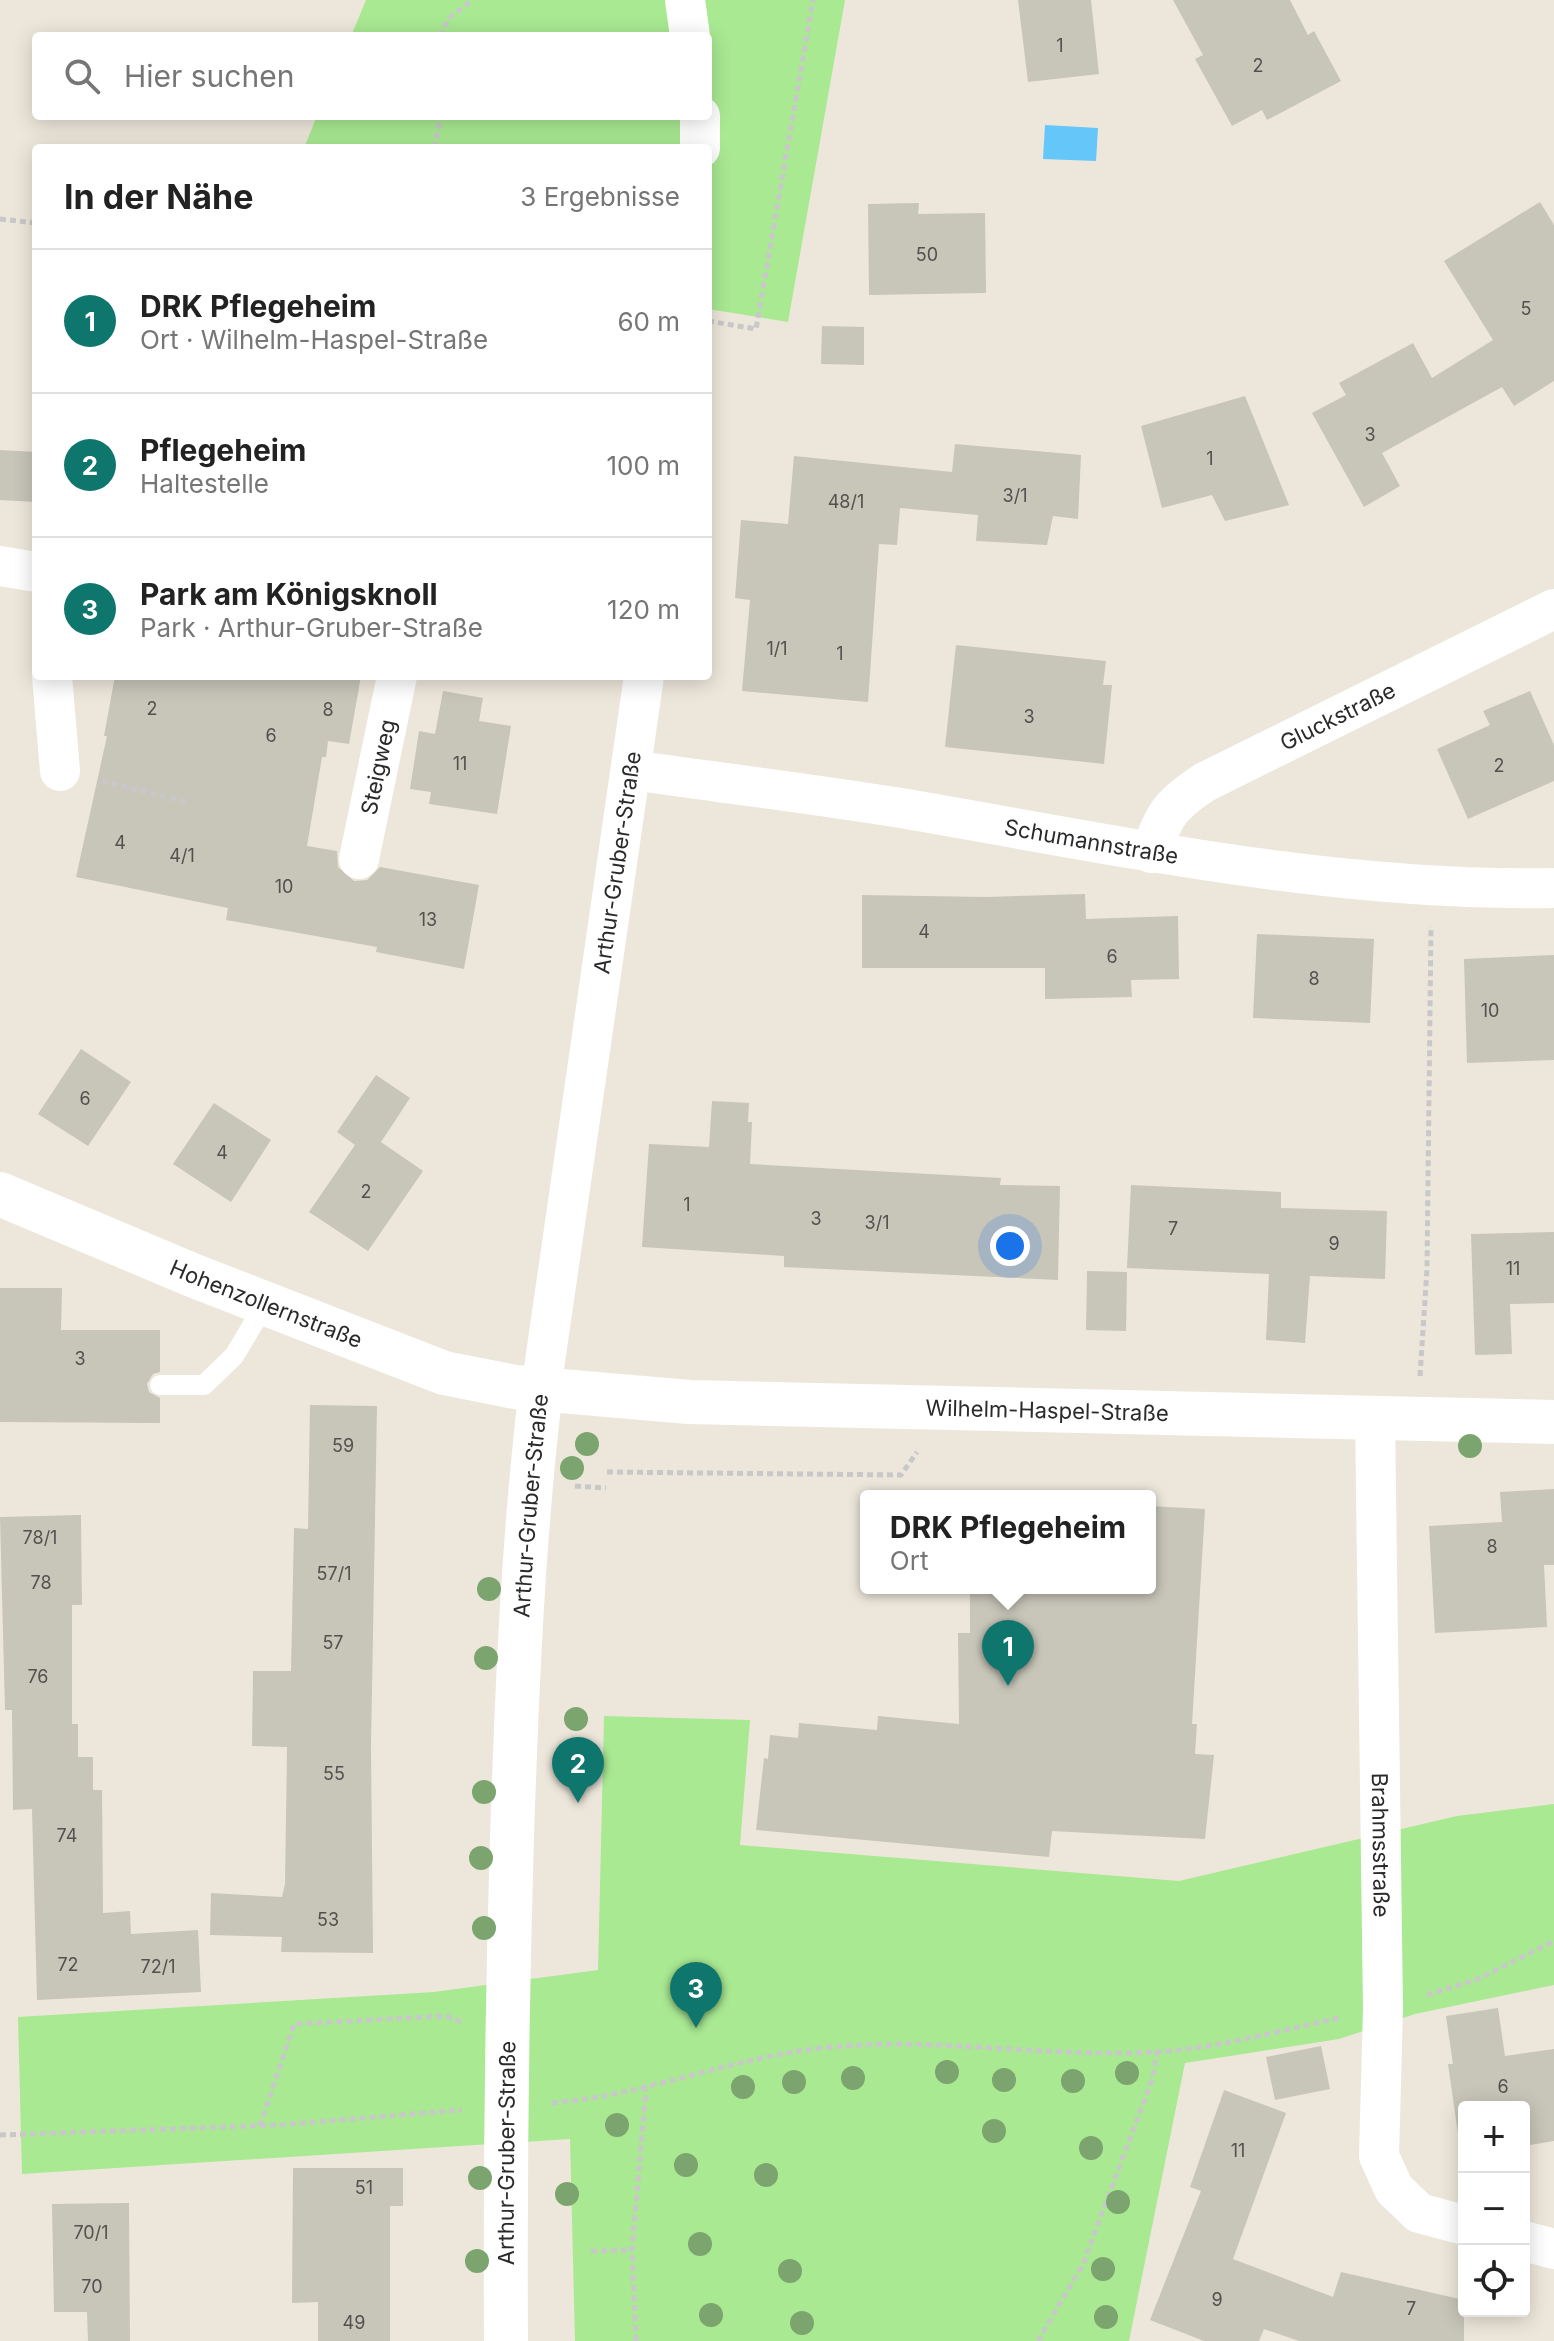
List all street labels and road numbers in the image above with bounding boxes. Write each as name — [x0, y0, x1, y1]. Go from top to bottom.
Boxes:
street label: Gluckstraße — [1276, 677, 1400, 756]
street label: Steigweg — [356, 717, 401, 817]
street label: Arthur-Gruber-Straße — [588, 749, 646, 975]
street label: Schumannstraße — [1002, 813, 1180, 869]
street label: Hohenzollernstraße — [166, 1254, 366, 1353]
street label: Arthur-Gruber-Straße — [508, 1392, 553, 1618]
street label: Wilhelm-Haspel-Straße — [925, 1394, 1169, 1426]
street label: Brahmsstraße — [1367, 1772, 1395, 1918]
street label: Arthur-Gruber-Straße — [493, 2041, 520, 2265]

